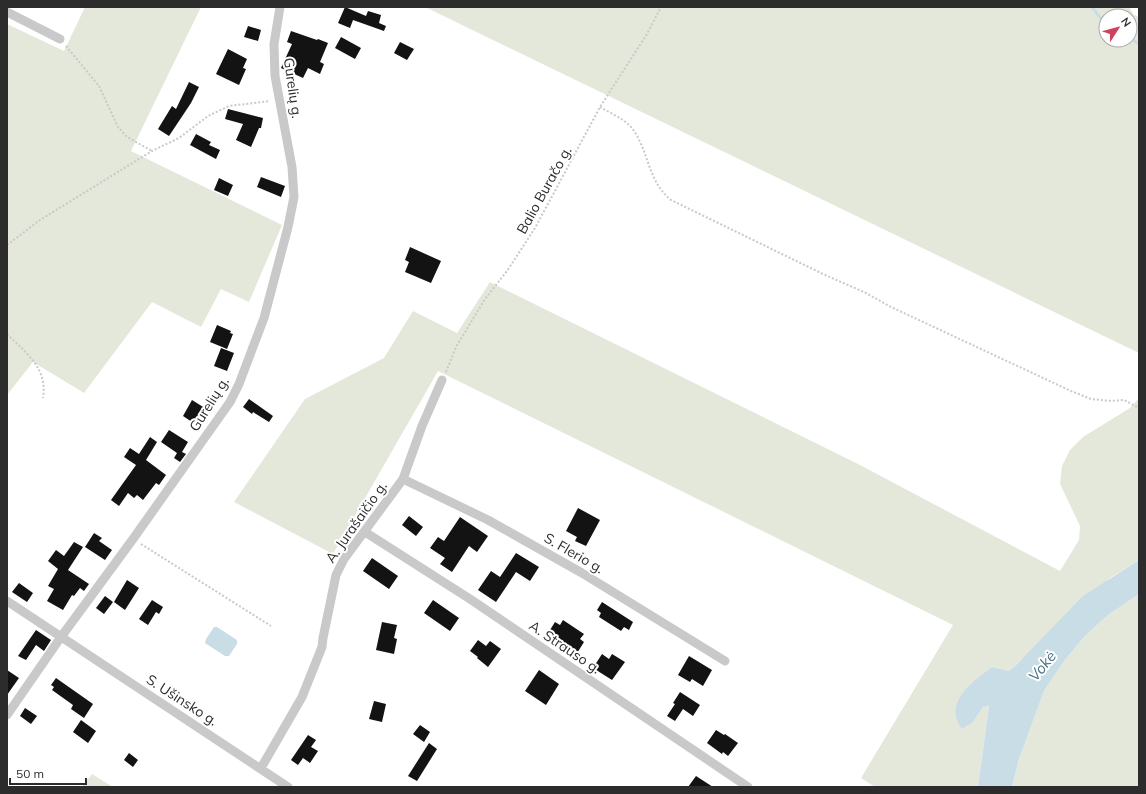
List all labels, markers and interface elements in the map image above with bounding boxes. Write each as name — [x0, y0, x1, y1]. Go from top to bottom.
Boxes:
north arrow — [1098, 8, 1138, 48]
text: N — [1118, 15, 1134, 30]
street label: Gurelių g. — [280, 57, 306, 119]
street label: Balio Buračo g. — [513, 143, 575, 237]
street label: Gurelių g. — [185, 373, 233, 435]
street label: A. Jurašaičio g. — [321, 478, 391, 566]
street label: S. Flerio g. — [541, 529, 607, 577]
street label: A. Strauso g. — [526, 616, 604, 678]
water label: Vokė — [1024, 647, 1060, 685]
street label: S. Ušinsko g. — [143, 670, 221, 730]
scale bar — [10, 760, 86, 786]
text: 50 m — [16, 766, 44, 781]

